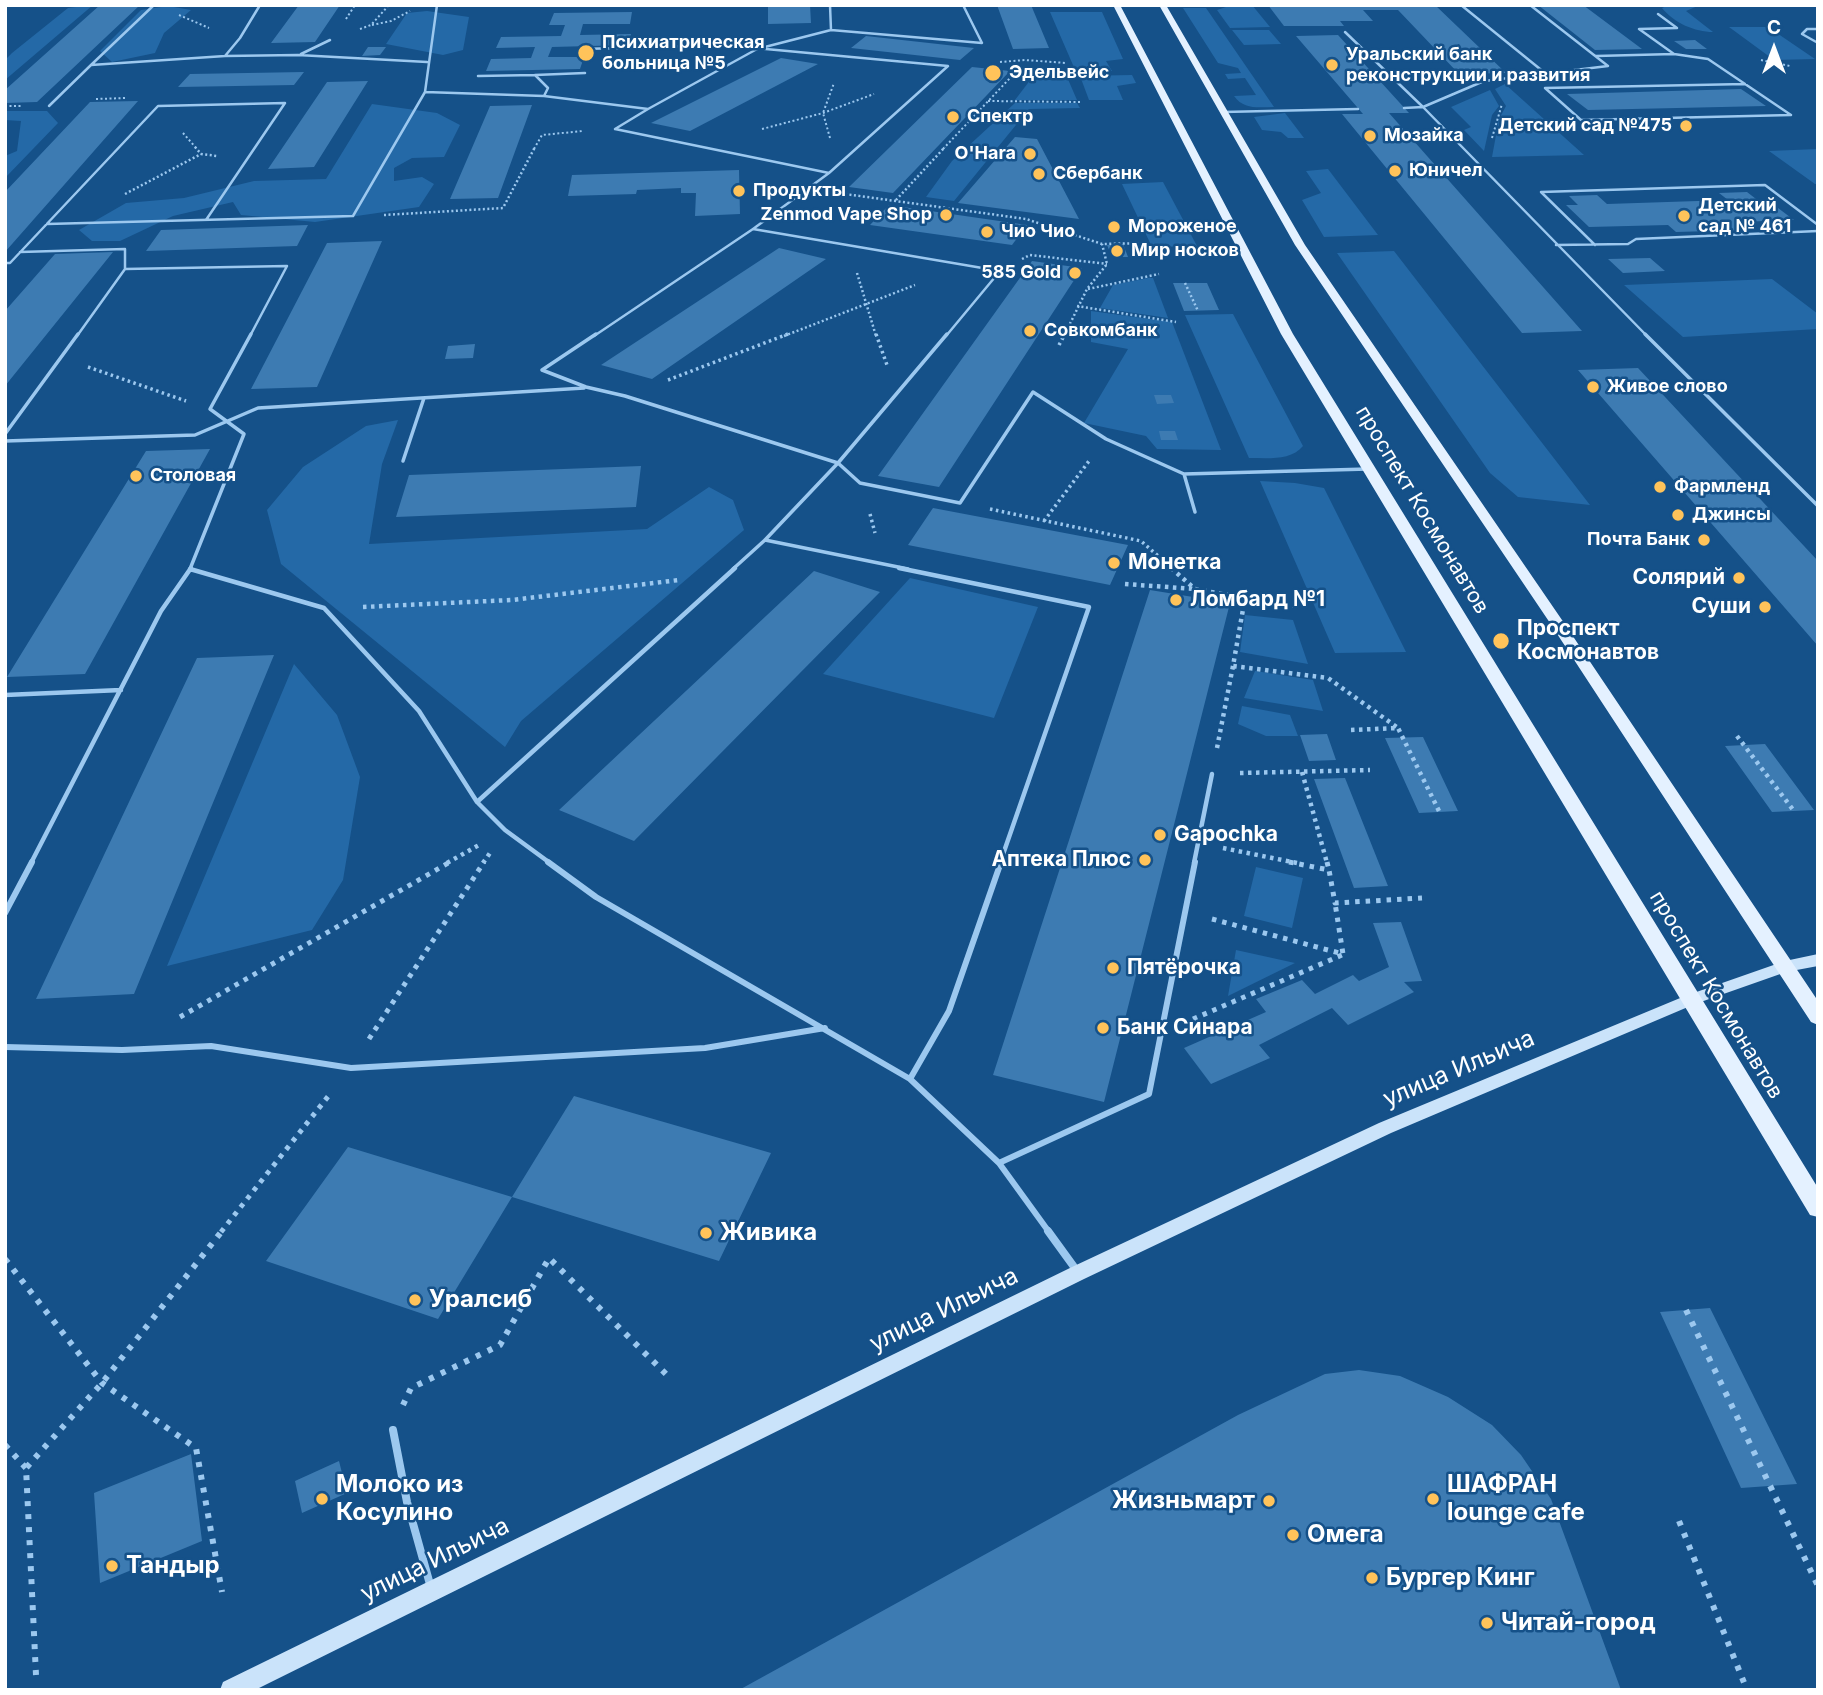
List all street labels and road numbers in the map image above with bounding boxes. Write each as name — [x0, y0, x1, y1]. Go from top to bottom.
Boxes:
street label: проспект Космонавтов — [1350, 401, 1494, 619]
street label: проспект Космонавтов — [1644, 886, 1788, 1104]
street label: улица Ильича — [1379, 1024, 1539, 1114]
street label: улица Ильича — [865, 1262, 1023, 1358]
street label: улица Ильича — [356, 1512, 514, 1608]

